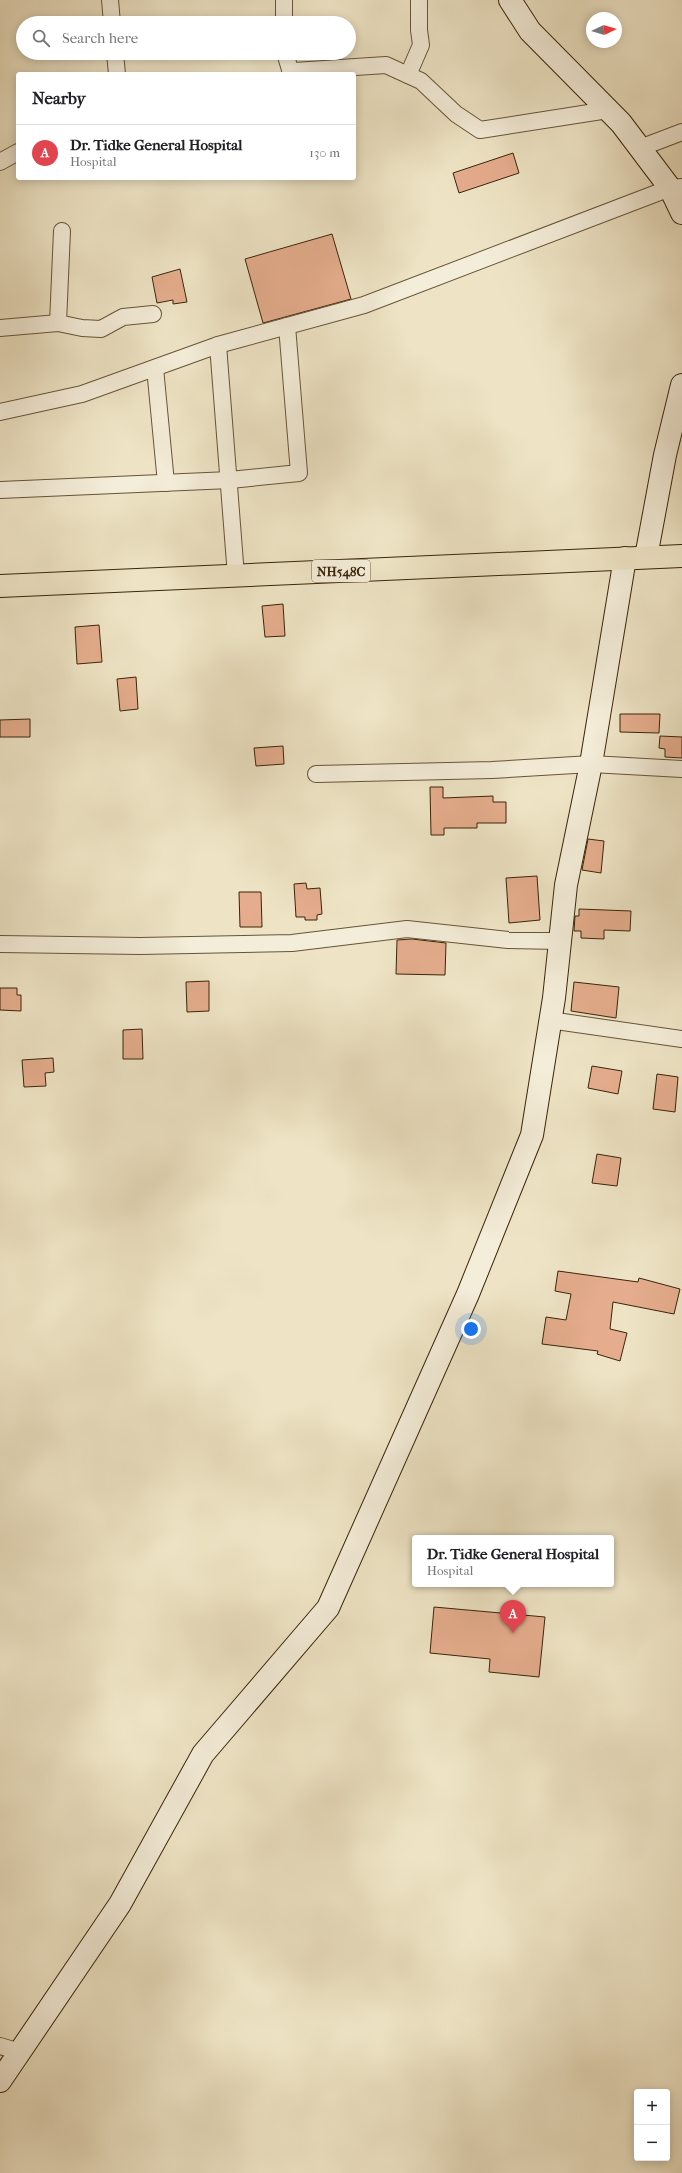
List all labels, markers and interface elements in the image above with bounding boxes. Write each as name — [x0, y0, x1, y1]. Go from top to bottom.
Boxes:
north arrow — [586, 12, 622, 48]
search box — [16, 16, 356, 60]
icon: search — [30, 27, 52, 49]
text: Search here — [62, 29, 138, 47]
text: Nearby — [32, 88, 86, 108]
text: Dr. Tidke General Hospital — [70, 136, 242, 154]
text: A — [41, 145, 49, 160]
text: 130 m — [309, 145, 340, 160]
text: Hospital — [70, 154, 117, 169]
road number: NH548C — [312, 560, 370, 582]
your location — [461, 1319, 481, 1339]
popup — [412, 1535, 614, 1587]
text: Dr. Tidke General Hospital — [427, 1545, 599, 1563]
text: Hospital — [427, 1563, 473, 1578]
pin: A — [500, 1600, 526, 1633]
map controls — [634, 2089, 670, 2161]
button: + — [634, 2089, 670, 2125]
button: − — [634, 2125, 670, 2161]

